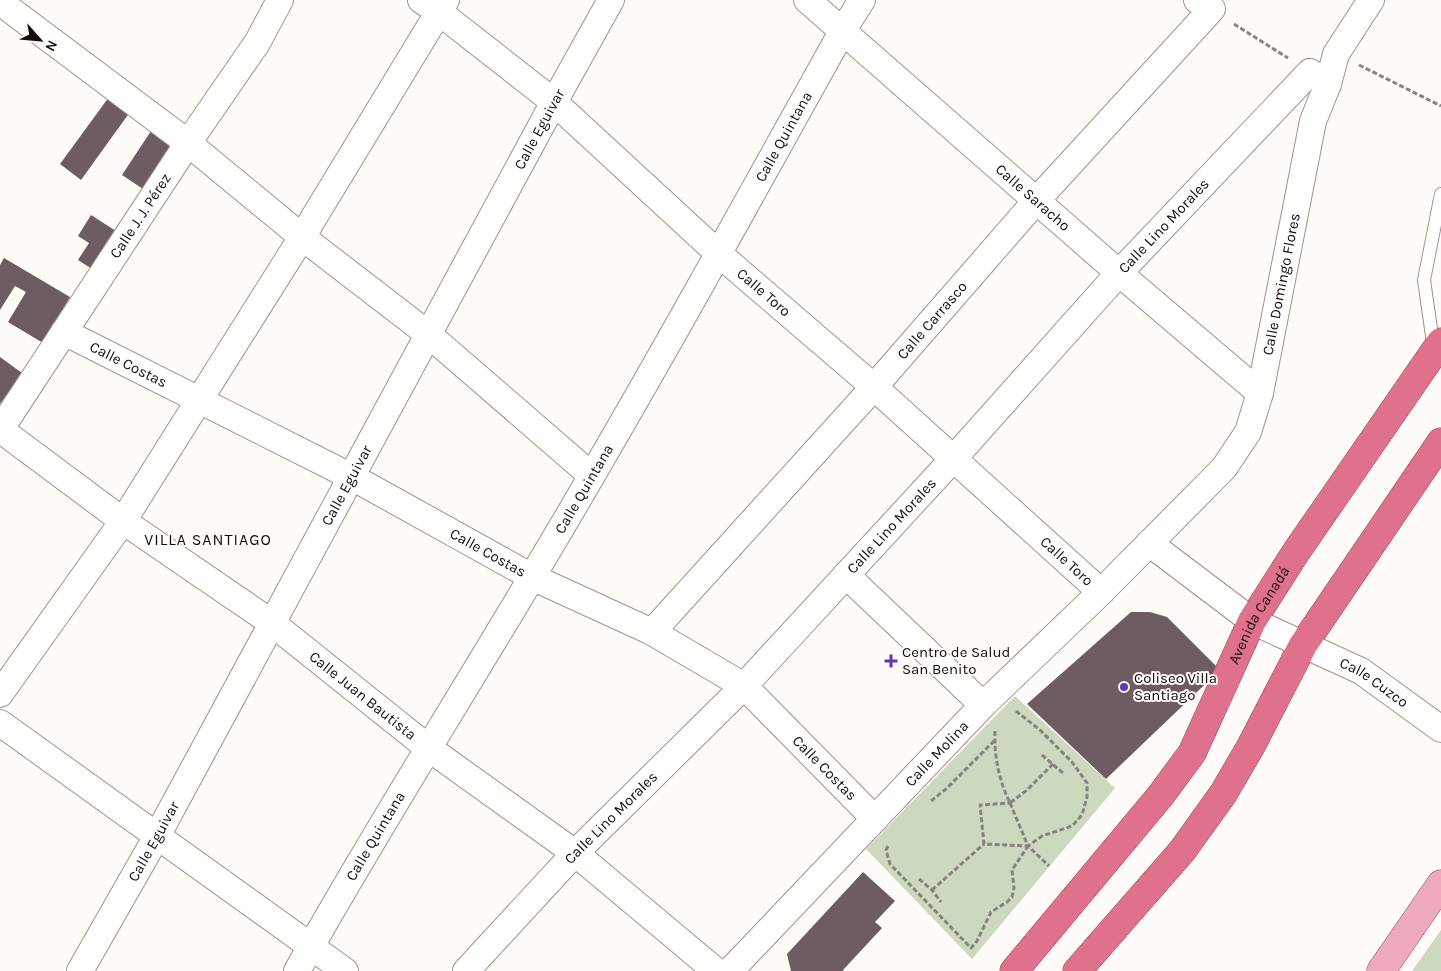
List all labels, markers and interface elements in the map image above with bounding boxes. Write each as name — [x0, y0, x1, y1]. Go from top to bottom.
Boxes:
north arrow — [15, 15, 65, 65]
text: N — [41, 37, 61, 54]
street label: Calle Eguivar — [510, 85, 569, 173]
street label: Calle Quintana — [751, 88, 816, 185]
street label: Calle Saracho — [992, 160, 1074, 235]
street label: Calle J. J. Pérez — [106, 170, 175, 262]
street label: Calle Lino Morales — [1115, 175, 1213, 277]
street label: Calle Domingo Flores — [1259, 212, 1304, 357]
street label: Calle Toro — [733, 264, 794, 321]
street label: Calle Carrasco — [893, 278, 971, 363]
street label: Calle Costas — [87, 337, 170, 391]
street label: Calle Quintana — [551, 441, 617, 537]
street label: Calle Eguivar — [318, 442, 376, 529]
street label: Calle Lino Morales — [843, 474, 940, 577]
street label: Calle Costas — [447, 524, 529, 581]
district label: VILLA SANTIAGO — [144, 530, 272, 549]
street label: Calle Toro — [1037, 533, 1097, 590]
street label: Avenida Canadá — [1225, 563, 1294, 667]
place label: Centro de Salud San Benito — [902, 643, 1010, 678]
street label: Calle Juan Bautista — [306, 647, 420, 744]
street label: Calle Cuzco — [1337, 653, 1412, 711]
marker: Centro de Salud San Benito — [884, 654, 898, 668]
place label: Coliseo Villa Santiago — [1134, 669, 1217, 704]
marker: Coliseo Villa Santiago — [1118, 681, 1130, 693]
street label: Calle Molina — [901, 717, 972, 790]
street label: Calle Costas — [789, 732, 861, 804]
street label: Calle Lino Morales — [561, 768, 661, 868]
street label: Calle Quintana — [342, 788, 409, 884]
street label: Calle Eguivar — [124, 798, 183, 885]

